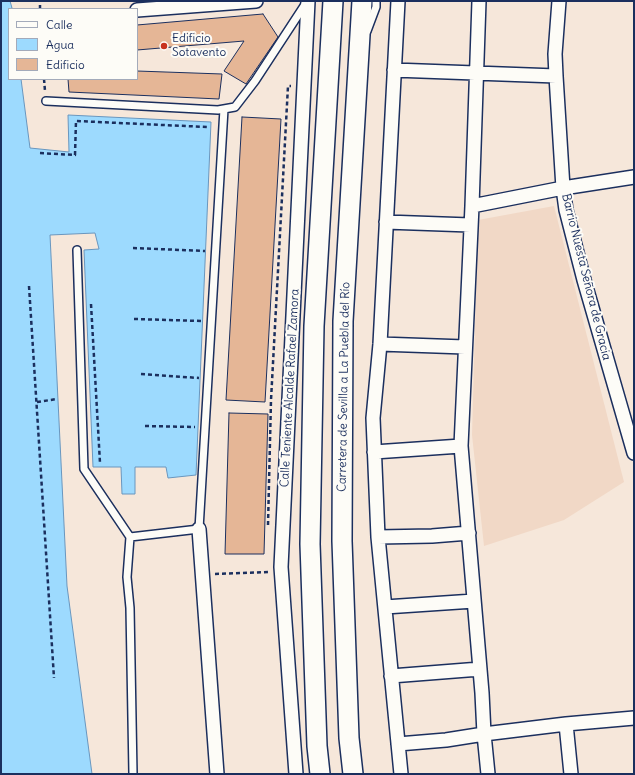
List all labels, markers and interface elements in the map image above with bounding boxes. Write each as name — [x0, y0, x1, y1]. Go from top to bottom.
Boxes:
legend — [8, 8, 138, 80]
text: Calle — [46, 17, 73, 32]
place label: Edificio Sotavento — [172, 32, 226, 60]
text: Agua — [46, 37, 74, 52]
marker: Edificio Sotavento — [159, 41, 169, 51]
text: Edificio — [46, 57, 85, 72]
street label: Barrio Nuesta Señora de Gracia — [558, 192, 614, 362]
street label: Carretera de Sevilla a La Puebla del Río — [335, 282, 353, 492]
street label: Calle Teniente Alcalde Rafael Zamora — [278, 288, 302, 488]

